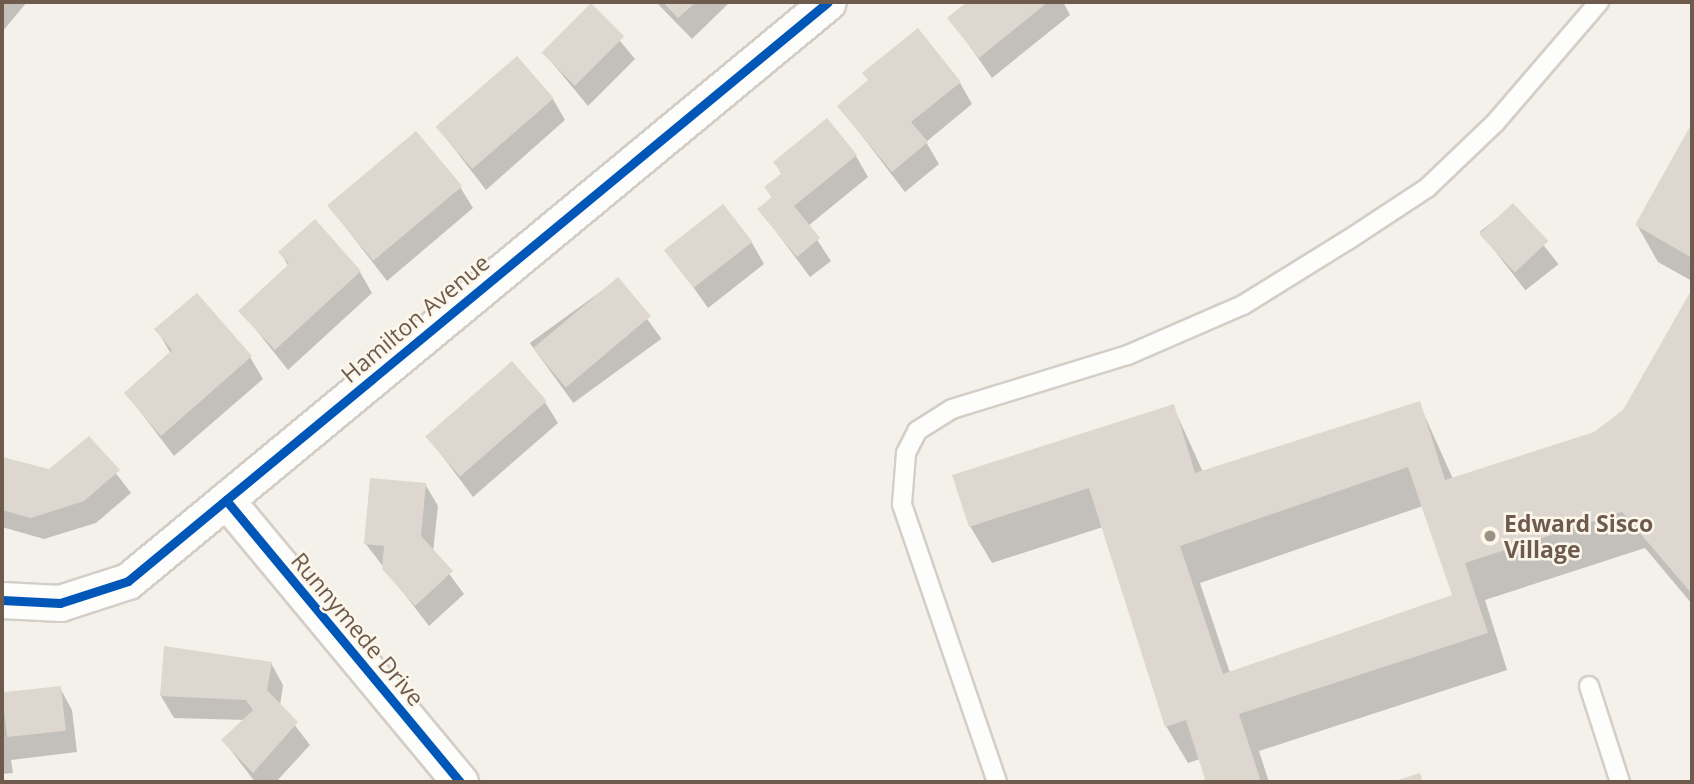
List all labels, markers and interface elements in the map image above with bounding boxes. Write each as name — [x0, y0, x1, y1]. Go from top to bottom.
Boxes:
street label: Hamilton Avenue — [335, 248, 495, 388]
place label: Edward Sisco Village — [1504, 509, 1653, 563]
marker: Edward Sisco Village — [1482, 528, 1498, 544]
street label: Runnymede Drive — [286, 547, 430, 711]

